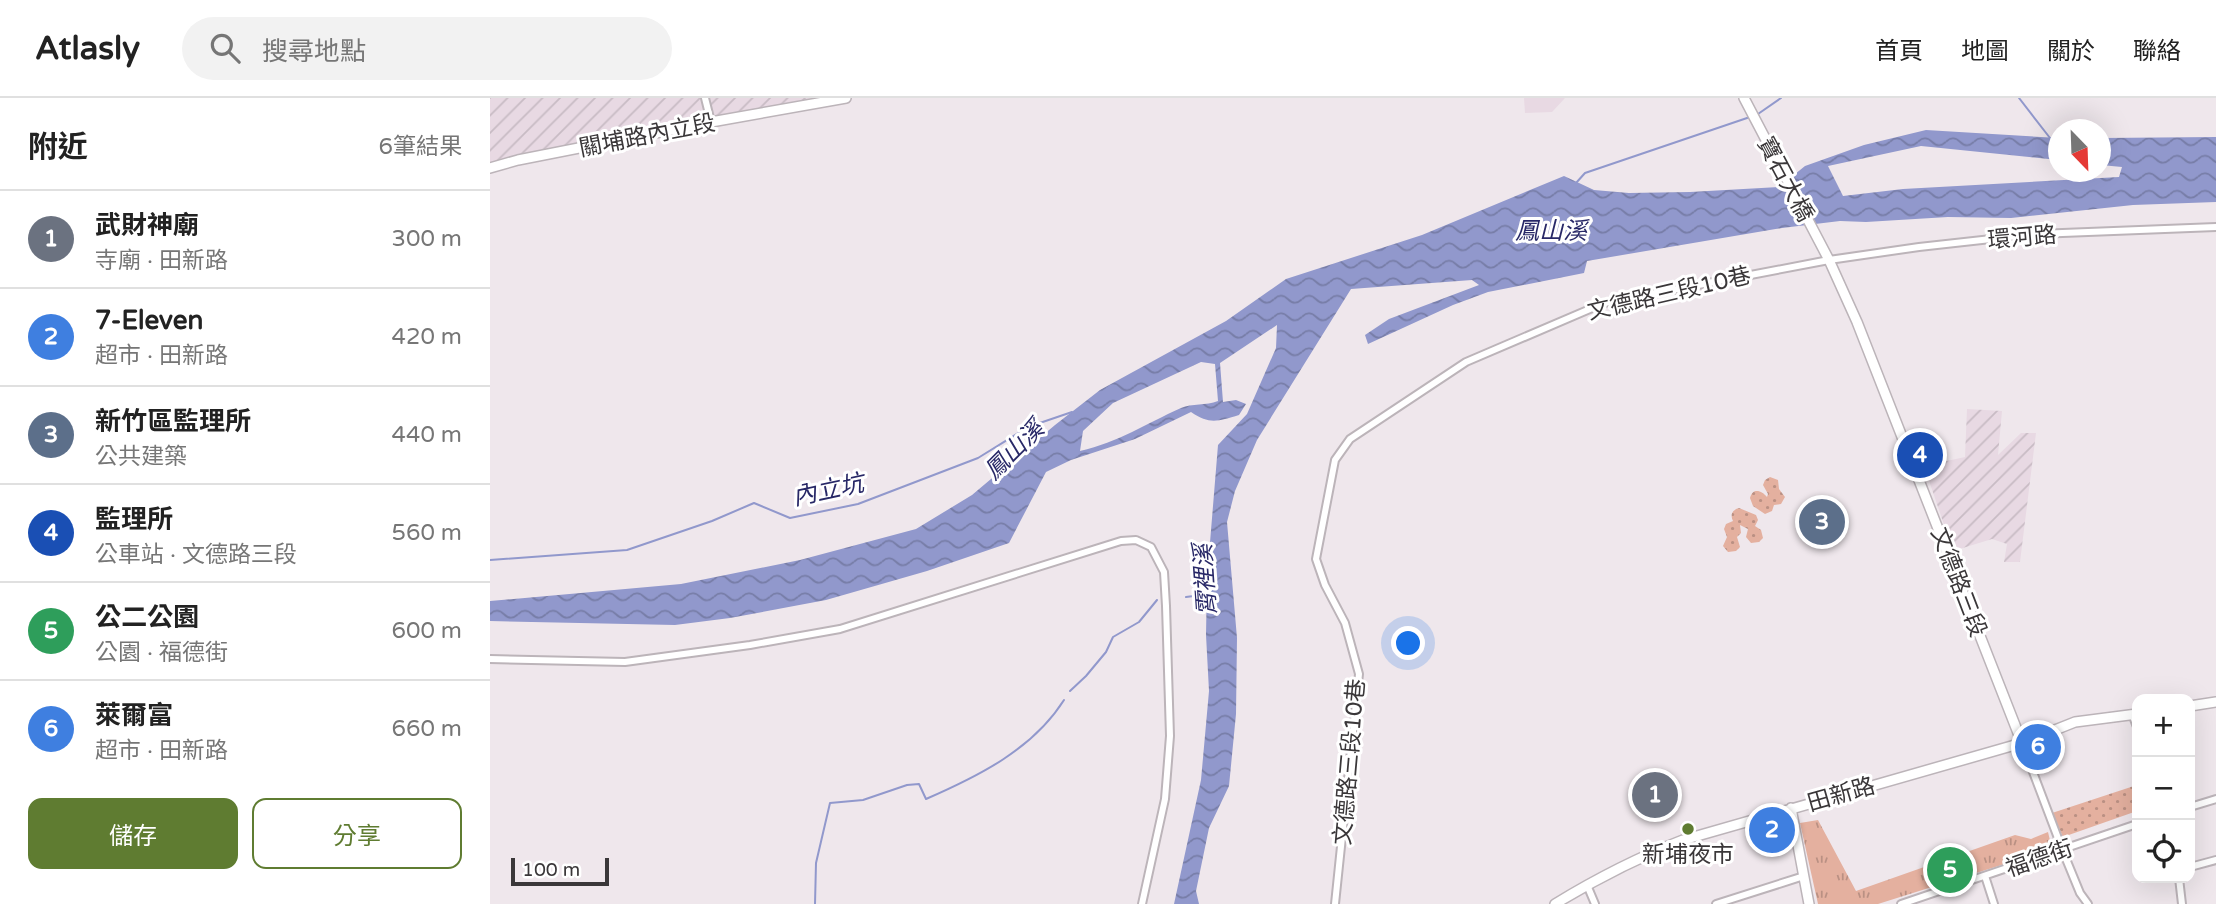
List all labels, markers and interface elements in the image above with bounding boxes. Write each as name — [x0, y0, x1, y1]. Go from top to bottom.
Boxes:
search box — [182, 17, 672, 80]
text: Atlasly — [35, 29, 140, 68]
icon: search — [206, 29, 244, 67]
text: 搜尋地點 — [262, 36, 366, 67]
text: 首頁 — [1875, 37, 1923, 66]
text: 地圖 — [1961, 37, 2009, 66]
text: 關於 — [2047, 37, 2095, 66]
text: 聯絡 — [2133, 37, 2181, 66]
street label: 關埔路內立段 — [577, 109, 718, 163]
north arrow — [2048, 119, 2111, 182]
text: 附近 — [28, 129, 88, 166]
street label: 寶石大橋 — [1751, 132, 1819, 227]
text: 6筆結果 — [379, 133, 462, 161]
text: 武財神廟 — [95, 210, 199, 241]
water label: 鳳山溪 — [1515, 217, 1590, 246]
street label: 環河路 — [1986, 221, 2058, 255]
text: 1 — [44, 225, 58, 253]
text: 300 m — [392, 225, 462, 253]
text: 寺廟 · 田新路 — [95, 247, 228, 275]
street label: 文德路三段10巷 — [1585, 262, 1754, 326]
text: 7-Eleven — [95, 305, 203, 336]
text: 2 — [44, 323, 58, 351]
text: 420 m — [392, 323, 462, 351]
text: 超市 · 田新路 — [95, 342, 228, 370]
text: 新竹區監理所 — [95, 406, 251, 437]
water label: 鳳山溪 — [979, 413, 1052, 486]
text: 3 — [44, 421, 58, 449]
text: 440 m — [392, 421, 462, 449]
pin: 4 — [1897, 429, 1943, 481]
text: 公共建築 — [95, 443, 187, 471]
water label: 內立坑 — [790, 468, 869, 512]
pin: 3 — [1799, 496, 1845, 548]
text: 監理所 — [95, 504, 173, 535]
text: 4 — [44, 519, 58, 547]
text: 560 m — [392, 519, 462, 547]
street label: 文德路三段 — [1924, 524, 1992, 641]
water label: 霄裡溪 — [1188, 540, 1222, 617]
text: 公車站 · 文德路三段 — [95, 541, 297, 569]
text: 公二公園 — [95, 602, 199, 633]
text: 5 — [44, 617, 58, 645]
text: 600 m — [392, 617, 462, 645]
your location — [1391, 626, 1425, 660]
text: 公園 · 福德街 — [95, 639, 228, 667]
street label: 文德路三段10巷 — [1329, 678, 1371, 846]
map controls — [2132, 694, 2195, 883]
button: + — [2132, 694, 2195, 757]
text: 萊爾富 — [95, 700, 173, 731]
text: 6 — [44, 715, 58, 743]
text: 660 m — [392, 715, 462, 743]
pin: 6 — [2015, 721, 2061, 773]
text: 超市 · 田新路 — [95, 737, 228, 765]
button: − — [2132, 757, 2195, 820]
pin: 1 — [1632, 769, 1678, 821]
street label: 田新路 — [1804, 772, 1878, 818]
button: 儲存 — [28, 798, 238, 869]
button: 分享 — [252, 798, 462, 869]
pin: 2 — [1749, 804, 1795, 856]
button: locate — [2132, 820, 2195, 883]
marker: 新埔夜市 — [1680, 821, 1696, 837]
street label: 福德街 — [2002, 834, 2077, 883]
place label: 新埔夜市 — [1642, 841, 1734, 869]
pin: 5 — [1927, 844, 1973, 896]
scale bar — [511, 855, 609, 887]
text: 100 m — [522, 859, 580, 881]

